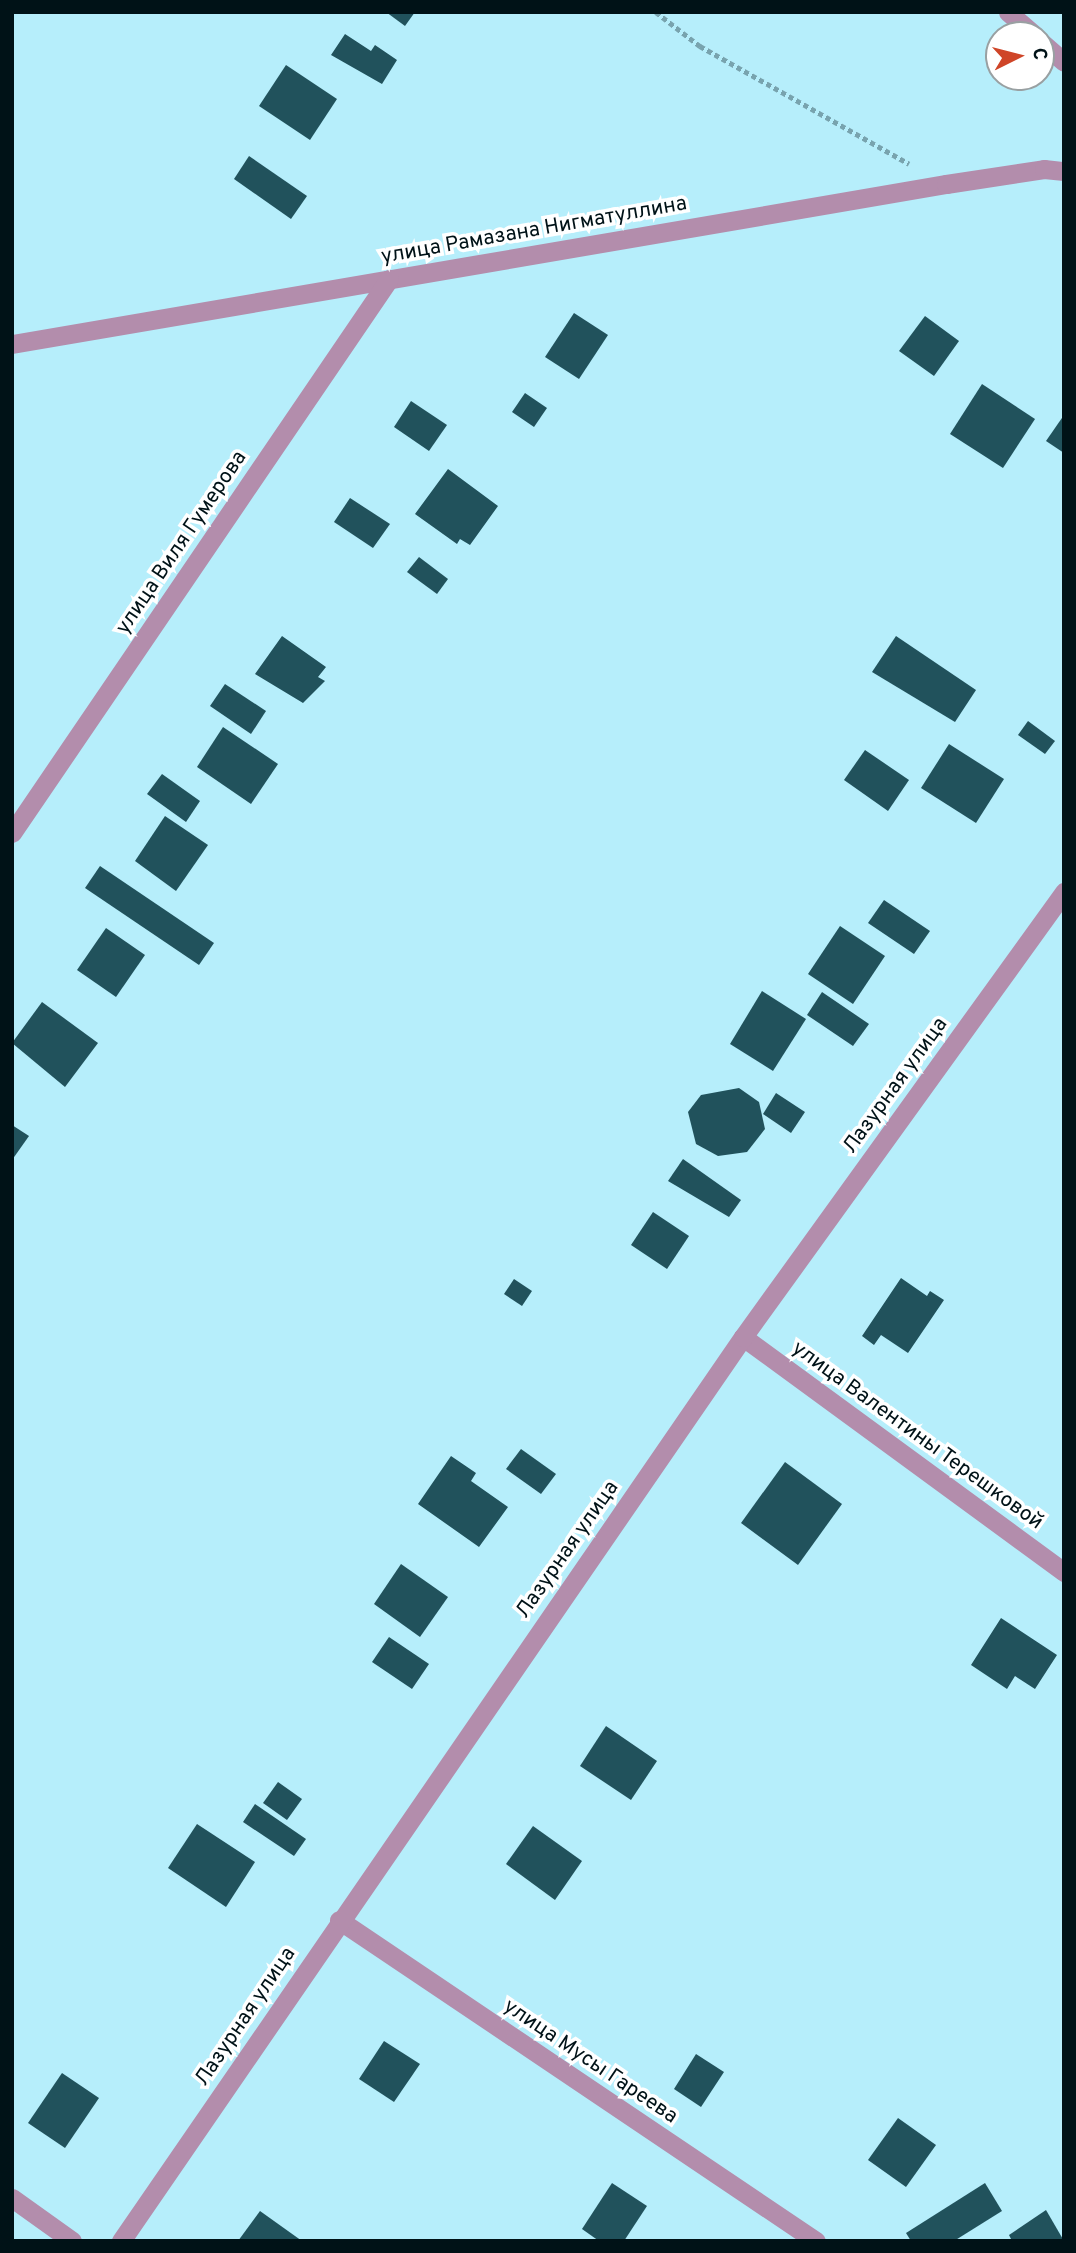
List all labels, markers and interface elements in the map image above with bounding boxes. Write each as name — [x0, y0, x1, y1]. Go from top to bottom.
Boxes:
north arrow — [985, 21, 1055, 91]
text: С — [1026, 47, 1051, 61]
street label: улица Рамазана Нигматуллина — [379, 192, 689, 270]
street label: улица Виля Гумерова — [111, 446, 253, 640]
street label: Лазурная улица — [838, 1013, 954, 1159]
street label: улица Валентины Терешковой — [786, 1336, 1048, 1536]
street label: Лазурная улица — [511, 1476, 625, 1624]
street label: Лазурная улица — [190, 1943, 302, 2091]
street label: улица Мусы Гареева — [498, 1994, 682, 2130]

